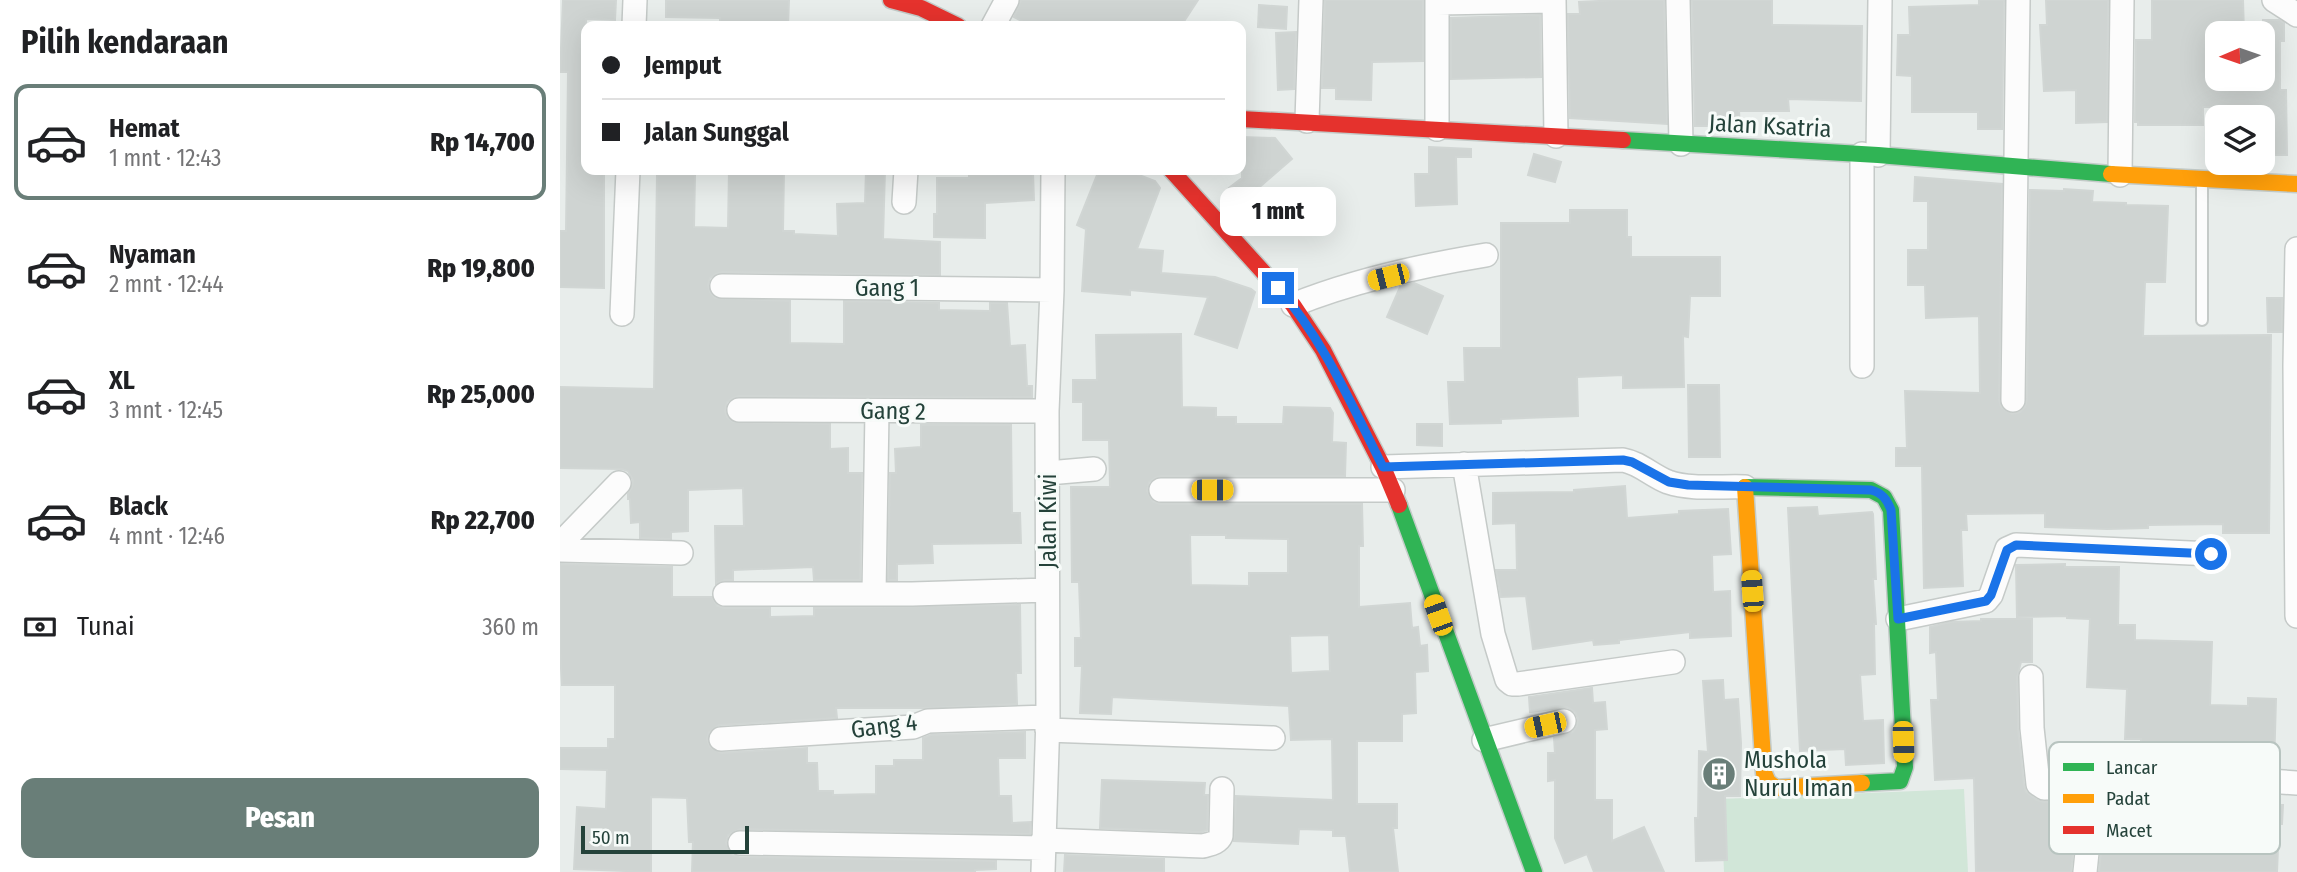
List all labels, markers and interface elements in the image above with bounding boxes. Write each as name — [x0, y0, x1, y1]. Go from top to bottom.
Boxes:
north arrow — [2205, 21, 2275, 91]
map controls — [2205, 21, 2275, 175]
text: Pilih kendaraan — [21, 23, 229, 61]
text: Jemput — [644, 50, 721, 81]
button: layers — [2205, 105, 2275, 175]
street label: Jalan Ksatria — [1708, 109, 1832, 143]
icon: car — [25, 111, 88, 174]
text: Hemat — [109, 113, 180, 144]
text: Jalan Sunggal — [644, 117, 789, 148]
text: Rp 14,700 — [430, 127, 535, 158]
text: 1 mnt · 12:43 — [109, 144, 221, 172]
callout: 1 mnt — [1220, 187, 1336, 236]
text: 1 mnt — [1252, 197, 1304, 225]
icon: car — [25, 237, 88, 300]
text: Nyaman — [109, 239, 196, 270]
text: Rp 19,800 — [427, 253, 535, 284]
car — [1366, 262, 1411, 292]
text: 2 mnt · 12:44 — [109, 270, 224, 298]
route end — [1262, 272, 1294, 304]
street label: Gang 1 — [855, 274, 919, 302]
icon: car — [25, 363, 88, 426]
text: XL — [109, 365, 135, 396]
text: Rp 25,000 — [427, 379, 535, 410]
text: 3 mnt · 12:45 — [109, 396, 223, 424]
street label: Gang 2 — [860, 396, 926, 426]
street label: Jalan Kiwi — [1034, 474, 1062, 568]
car — [1192, 480, 1234, 501]
icon: car — [25, 489, 88, 552]
text: Black — [109, 491, 168, 522]
text: Rp 22,700 — [431, 505, 535, 536]
text: 4 mnt · 12:46 — [109, 522, 225, 550]
route start — [2195, 538, 2227, 570]
car — [1741, 569, 1764, 613]
car — [1421, 592, 1456, 638]
icon: cash — [21, 608, 59, 646]
text: Tunai — [77, 611, 135, 642]
text: 360 m — [482, 613, 539, 641]
street label: Gang 4 — [849, 708, 919, 744]
car — [1523, 710, 1568, 740]
car — [1892, 721, 1915, 763]
legend — [2049, 742, 2280, 854]
place label: Mushola Nurul Iman — [1744, 746, 1853, 802]
building icon: Mushola Nurul Iman — [1700, 755, 1738, 793]
text: Lancar — [2106, 756, 2158, 779]
button: Pesan — [21, 778, 539, 858]
text: Padat — [2106, 787, 2151, 810]
text: Macet — [2106, 819, 2153, 842]
scale bar — [581, 823, 749, 855]
text: 50 m — [592, 826, 630, 849]

